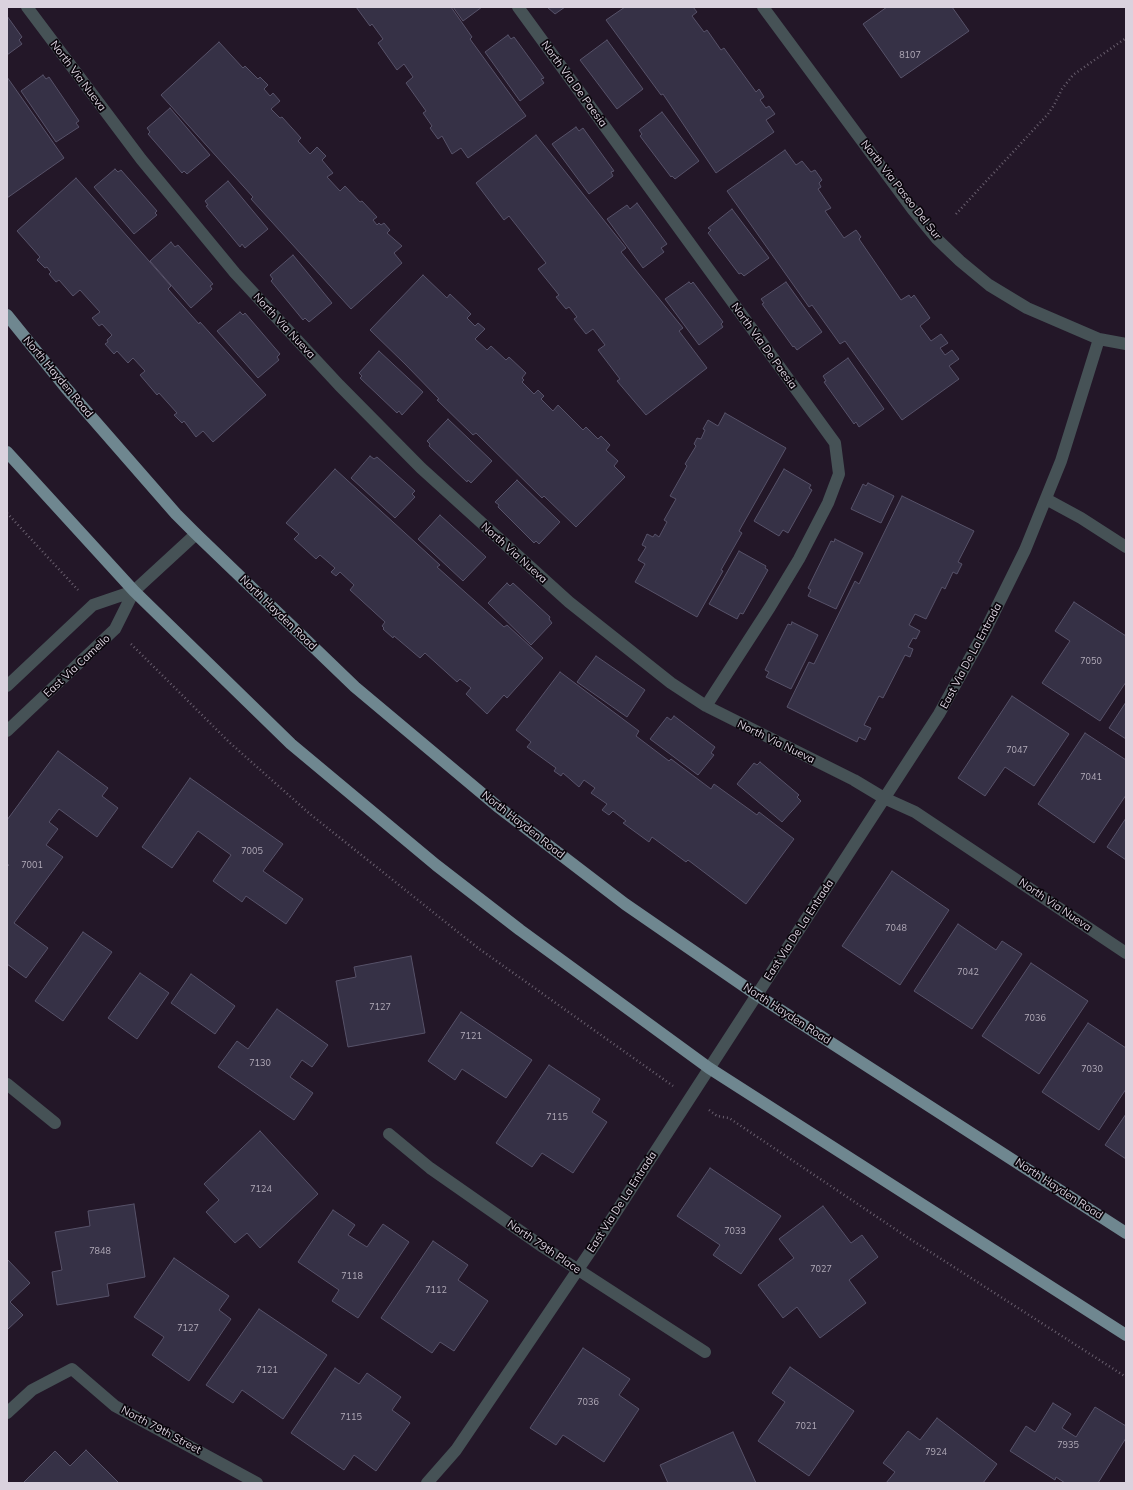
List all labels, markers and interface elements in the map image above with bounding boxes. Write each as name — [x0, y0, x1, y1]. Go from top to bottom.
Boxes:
street label: North Via Nueva — [47, 38, 109, 114]
street label: North Via De Paesia — [538, 38, 610, 130]
house number: 8107 — [899, 50, 921, 60]
street label: North Via Paseo Del Sur — [858, 138, 944, 242]
street label: North Via Nueva — [250, 291, 318, 361]
street label: North Via De Paesia — [728, 300, 800, 392]
street label: North Hayden Road — [20, 334, 96, 420]
street label: North Via Nueva — [478, 520, 550, 586]
street label: North Hayden Road — [237, 573, 319, 653]
street label: East Via De La Entrada — [937, 601, 1005, 711]
street label: East Via Camello — [41, 632, 113, 700]
house number: 7050 — [1080, 656, 1102, 666]
street label: North Via Nueva — [735, 718, 817, 766]
house number: 7047 — [1006, 745, 1028, 755]
house number: 7041 — [1080, 772, 1102, 782]
street label: North Hayden Road — [479, 789, 567, 861]
house number: 7005 — [241, 846, 263, 856]
house number: 7001 — [21, 860, 43, 870]
street label: North Via Nueva — [1016, 876, 1094, 934]
street label: East Via De La Entrada — [761, 877, 837, 983]
house number: 7048 — [885, 923, 907, 933]
house number: 7042 — [957, 967, 979, 977]
street label: North Hayden Road — [741, 981, 833, 1047]
house number: 7127 — [369, 1002, 391, 1012]
house number: 7036 — [1024, 1013, 1046, 1023]
house number: 7121 — [460, 1031, 482, 1041]
house number: 7130 — [249, 1058, 271, 1068]
house number: 7030 — [1081, 1064, 1103, 1074]
house number: 7115 — [546, 1112, 568, 1122]
street label: East Via De La Entrada — [584, 1149, 660, 1255]
street label: North Hayden Road — [1013, 1156, 1105, 1222]
house number: 7124 — [250, 1184, 272, 1194]
street label: North 79th Place — [505, 1217, 583, 1277]
house number: 7033 — [724, 1226, 746, 1236]
house number: 7848 — [89, 1246, 111, 1256]
house number: 7027 — [810, 1264, 832, 1274]
house number: 7118 — [341, 1271, 363, 1281]
house number: 7112 — [425, 1285, 447, 1295]
house number: 7127 — [177, 1323, 199, 1333]
house number: 7121 — [256, 1365, 278, 1375]
house number: 7036 — [577, 1397, 599, 1407]
street label: North 79th Street — [119, 1403, 203, 1457]
house number: 7115 — [340, 1412, 362, 1422]
house number: 7021 — [795, 1421, 817, 1431]
house number: 7935 — [1057, 1440, 1079, 1450]
house number: 7924 — [925, 1447, 947, 1457]

